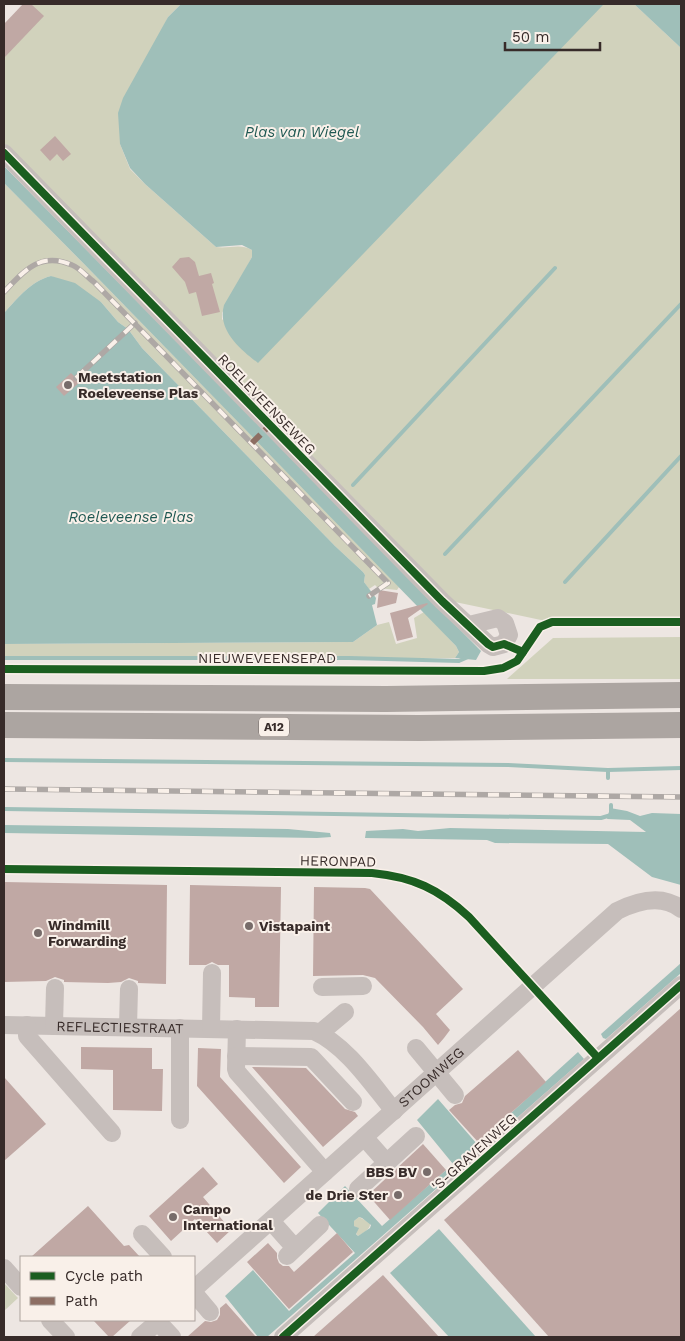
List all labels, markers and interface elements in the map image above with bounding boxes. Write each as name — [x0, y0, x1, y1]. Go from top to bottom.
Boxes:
scale bar — [505, 20, 600, 52]
text: 50 m — [512, 28, 549, 46]
water label: Plas van Wiegel — [245, 123, 360, 141]
street label: ROELEVEENSEWEG — [215, 350, 319, 458]
place label: Meetstation Roeleveense Plas — [78, 369, 199, 401]
marker: Meetstation Roeleveense Plas — [62, 379, 74, 391]
water label: Roeleveense Plas — [69, 508, 194, 526]
street label: NIEUWEVEENSEPAD — [198, 650, 336, 666]
road number: A12 — [259, 718, 289, 736]
street label: HERONPAD — [300, 852, 376, 870]
place label: Windmill Forwarding — [48, 917, 126, 949]
place label: Vistapaint — [259, 918, 330, 934]
marker: Vistapaint — [243, 920, 255, 932]
marker: Windmill Forwarding — [32, 927, 44, 939]
street label: REFLECTIESTRAAT — [56, 1018, 184, 1036]
street label: STOOMWEG — [395, 1044, 467, 1110]
street label: 'S-GRAVENWEG — [429, 1110, 519, 1194]
place label: BBS BV — [366, 1164, 417, 1180]
marker: BBS BV — [421, 1166, 433, 1178]
place label: de Drie Ster — [306, 1187, 388, 1203]
marker: de Drie Ster — [392, 1189, 404, 1201]
place label: Campo International — [183, 1201, 273, 1233]
marker: Campo International — [167, 1211, 179, 1223]
legend — [20, 1256, 195, 1321]
text: Cycle path — [65, 1267, 143, 1285]
text: Path — [65, 1292, 98, 1310]

